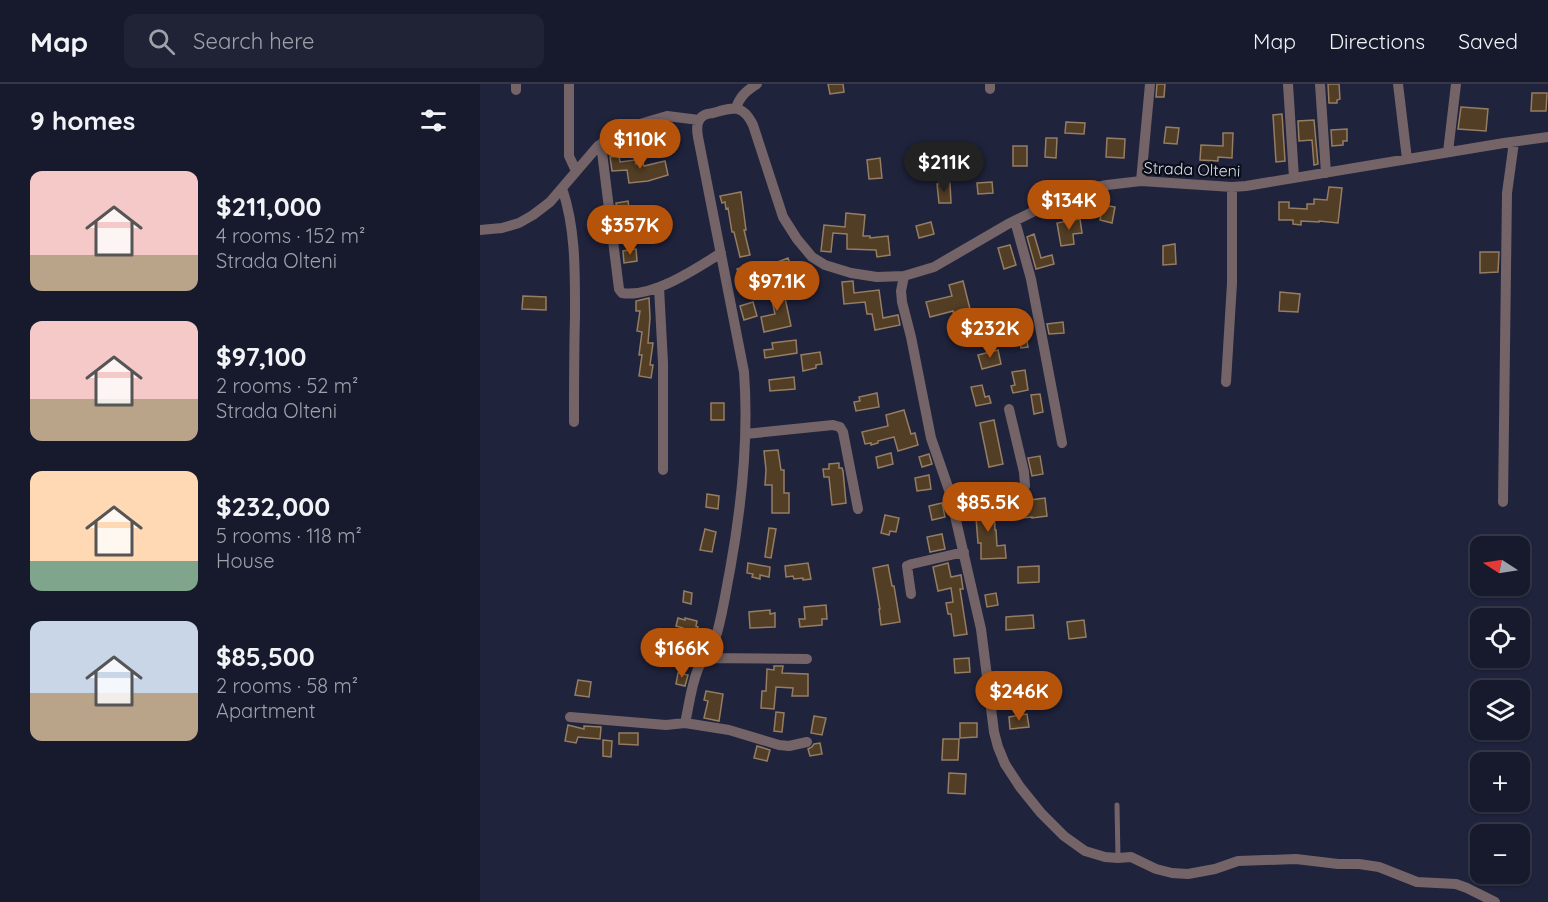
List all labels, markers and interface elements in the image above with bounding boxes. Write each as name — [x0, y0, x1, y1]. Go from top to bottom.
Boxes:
search box — [124, 14, 544, 68]
text: Map — [30, 24, 88, 59]
icon: search — [145, 25, 178, 58]
text: Search here — [193, 27, 315, 55]
text: Map — [1253, 28, 1296, 54]
text: Directions — [1329, 28, 1425, 54]
text: Saved — [1458, 28, 1518, 54]
text: 9 homes — [30, 104, 135, 137]
icon: filters — [417, 104, 450, 137]
pin: $110K — [598, 119, 682, 170]
text: $110K — [614, 126, 666, 151]
pin: $211K — [902, 142, 986, 193]
text: $211K — [918, 149, 970, 174]
street label: Strada Olteni — [1143, 157, 1241, 181]
pin: $134K — [1027, 180, 1111, 231]
text: $134K — [1041, 187, 1097, 212]
text: $211,000 — [216, 190, 322, 223]
icon: home — [78, 195, 150, 267]
pin: $357K — [588, 205, 672, 256]
text: $357K — [601, 212, 659, 237]
text: 4 rooms · 152 m² — [216, 223, 365, 248]
text: Strada Olteni — [216, 248, 337, 273]
pin: $97.1K — [728, 261, 826, 312]
text: $97.1K — [748, 268, 806, 293]
pin: $232K — [948, 308, 1032, 359]
text: $232K — [961, 315, 1019, 340]
text: $97,100 — [216, 340, 306, 373]
icon: home — [78, 345, 150, 417]
text: 2 rooms · 52 m² — [216, 373, 358, 398]
text: Strada Olteni — [216, 398, 337, 423]
pin: $85.5K — [939, 482, 1037, 533]
text: $85.5K — [956, 489, 1020, 514]
text: $232,000 — [216, 490, 330, 523]
icon: home — [78, 495, 150, 567]
text: 5 rooms · 118 m² — [216, 523, 362, 548]
north arrow — [1470, 536, 1530, 596]
map controls — [1470, 536, 1530, 884]
text: House — [216, 548, 275, 573]
button: locate — [1470, 608, 1530, 668]
pin: $166K — [640, 628, 724, 679]
text: $166K — [655, 635, 709, 660]
text: $85,500 — [216, 640, 315, 673]
icon: home — [78, 645, 150, 717]
pin: $246K — [977, 671, 1061, 722]
text: 2 rooms · 58 m² — [216, 673, 358, 698]
text: $246K — [989, 678, 1049, 703]
button: layers — [1470, 680, 1530, 740]
text: Apartment — [216, 698, 316, 723]
button: + — [1470, 752, 1530, 812]
button: − — [1470, 824, 1530, 884]

